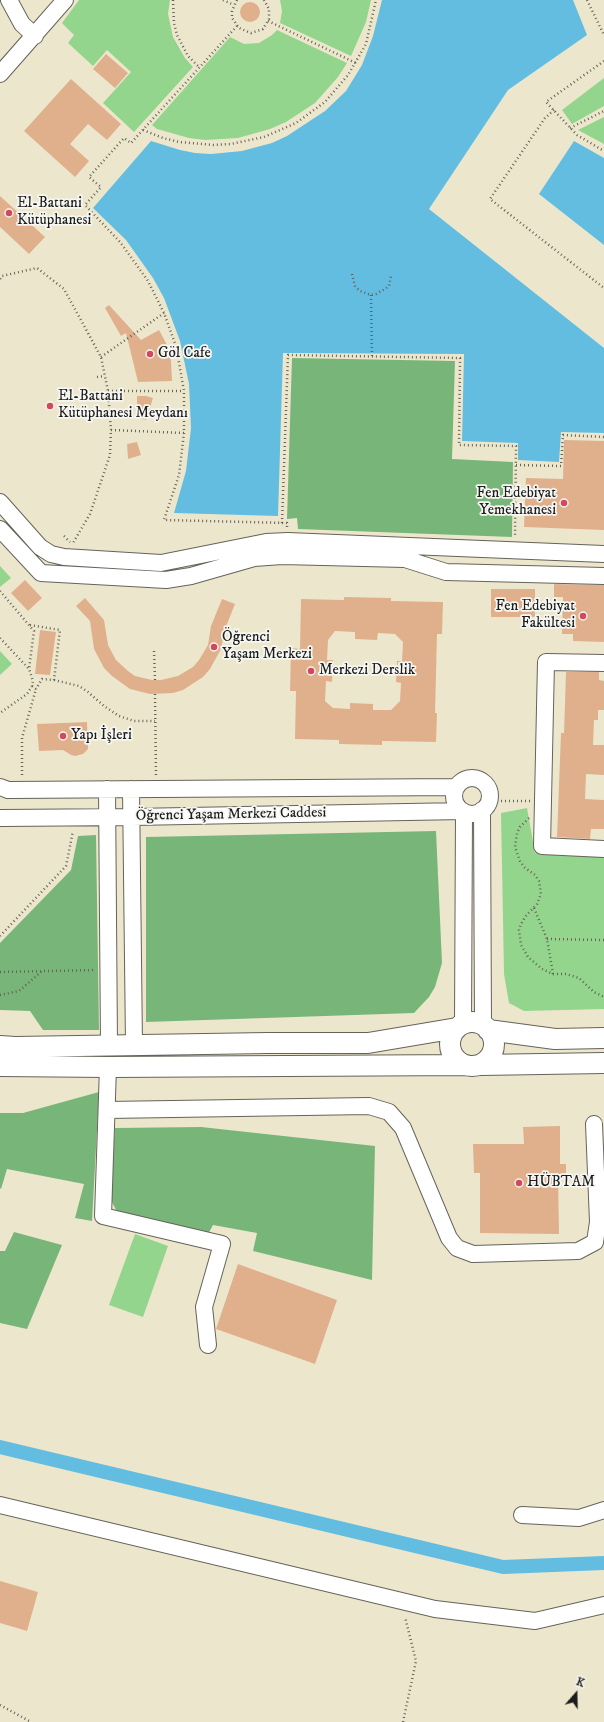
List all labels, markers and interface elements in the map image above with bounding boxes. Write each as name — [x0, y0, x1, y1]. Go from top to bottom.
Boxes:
place label: El-Battani Kütüphanesi — [17, 195, 91, 230]
marker: El-Battani Kütüphanesi — [4, 208, 14, 218]
place label: Göl Cafe — [158, 345, 211, 363]
marker: Göl Cafe — [145, 349, 155, 359]
place label: El-Battani Kütüphanesi Meydanı — [58, 388, 188, 423]
marker: El-Battani Kütüphanesi Meydanı — [45, 401, 55, 411]
place label: Fen Edebiyat Yemekhanesi — [476, 485, 556, 520]
marker: Fen Edebiyat Yemekhanesi — [559, 498, 569, 508]
place label: Fen Edebiyat Fakültesi — [495, 598, 575, 633]
marker: Fen Edebiyat Fakültesi — [578, 611, 588, 621]
place label: Öğrenci Yaşam Merkezi — [222, 629, 312, 664]
marker: Öğrenci Yaşam Merkezi — [209, 642, 219, 652]
place label: Merkezi Derslik — [319, 662, 415, 680]
marker: Merkezi Derslik — [306, 666, 316, 676]
place label: Yapı İşleri — [71, 727, 132, 745]
marker: Yapı İşleri — [58, 731, 68, 741]
street label: Öğrenci Yaşam Merkezi Caddesi — [136, 804, 326, 826]
place label: HÜBTAM — [527, 1174, 595, 1192]
marker: HÜBTAM — [514, 1178, 524, 1188]
north arrow — [556, 1674, 596, 1714]
text: K — [574, 1675, 586, 1691]

